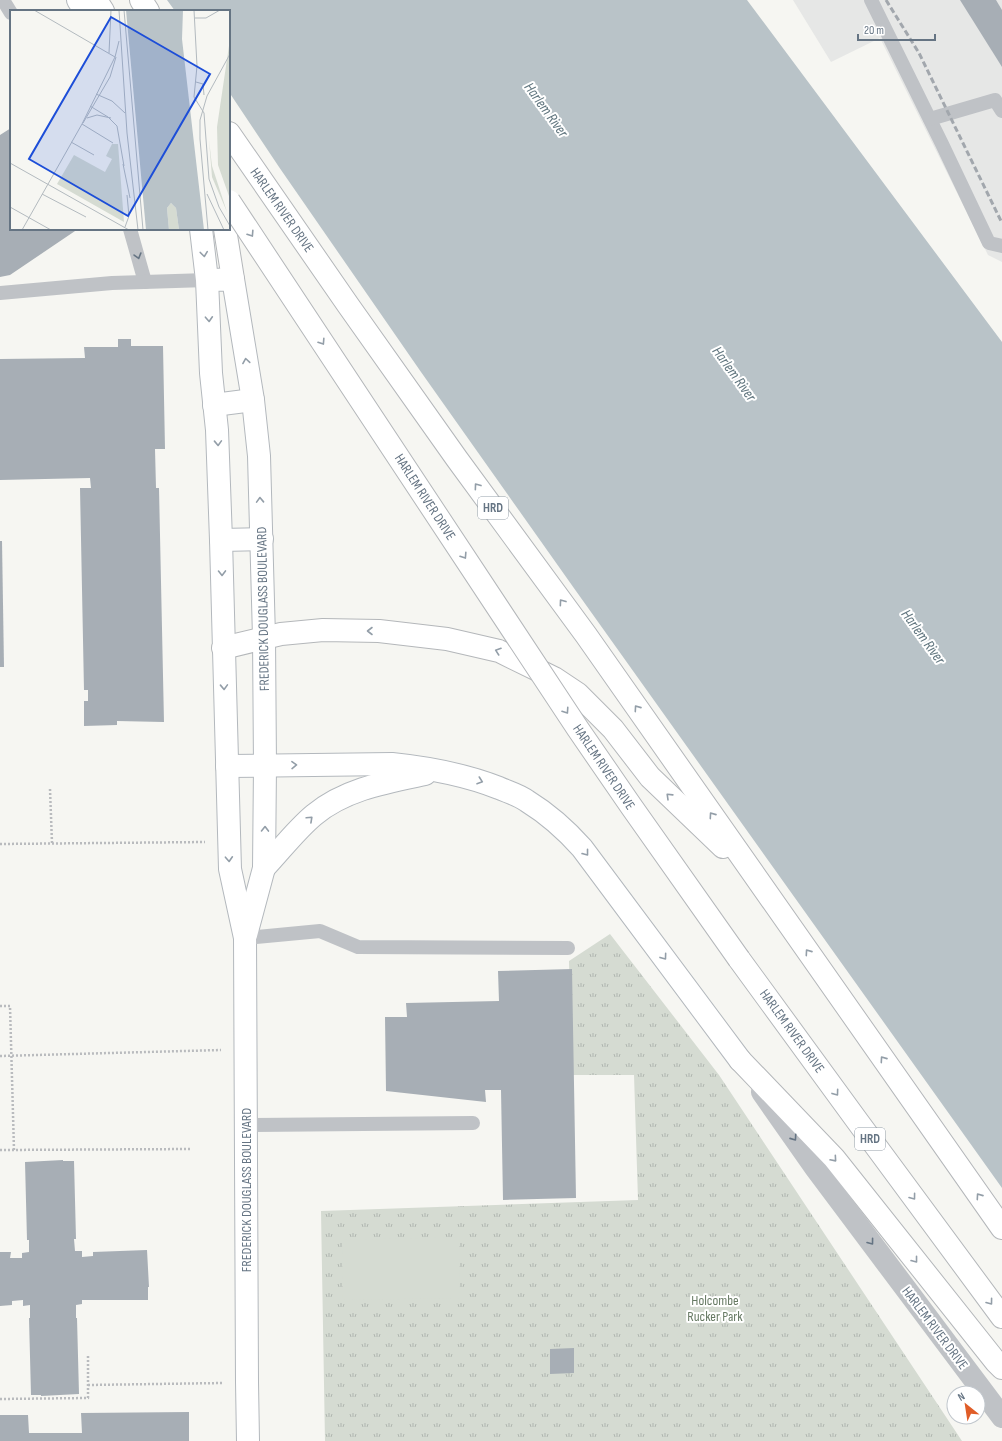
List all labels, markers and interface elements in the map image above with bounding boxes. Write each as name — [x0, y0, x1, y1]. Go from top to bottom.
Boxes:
inset map — [10, 10, 230, 230]
scale bar — [858, 16, 935, 42]
text: 20 m — [864, 23, 884, 38]
water label: Harlem River — [520, 79, 573, 142]
street label: HARLEM RIVER DRIVE — [247, 164, 318, 256]
one-way arrow — [246, 230, 253, 237]
one-way arrow — [199, 251, 208, 257]
one-way arrow — [133, 252, 142, 259]
one-way arrow — [205, 316, 213, 322]
one-way arrow — [317, 338, 325, 345]
water label: Harlem River — [708, 343, 761, 406]
one-way arrow — [243, 358, 251, 364]
one-way arrow — [214, 440, 222, 446]
street label: HARLEM RIVER DRIVE — [391, 451, 459, 543]
one-way arrow — [474, 483, 482, 490]
one-way arrow — [256, 497, 265, 503]
road number: HRD — [478, 497, 508, 519]
street label: FREDERICK DOUGLASS BOULEVARD — [253, 527, 273, 691]
one-way arrow — [459, 552, 466, 559]
one-way arrow — [218, 570, 226, 576]
one-way arrow — [560, 600, 567, 607]
water label: Harlem River — [897, 606, 950, 669]
one-way arrow — [367, 627, 373, 635]
one-way arrow — [495, 648, 502, 656]
one-way arrow — [220, 684, 229, 690]
one-way arrow — [634, 705, 642, 712]
one-way arrow — [561, 707, 569, 714]
street label: HARLEM RIVER DRIVE — [569, 721, 639, 813]
one-way arrow — [291, 761, 297, 769]
one-way arrow — [477, 776, 484, 785]
one-way arrow — [666, 793, 674, 801]
one-way arrow — [710, 812, 717, 819]
one-way arrow — [305, 816, 313, 824]
one-way arrow — [261, 826, 269, 832]
one-way arrow — [581, 849, 588, 856]
one-way arrow — [225, 856, 233, 862]
one-way arrow — [806, 950, 813, 957]
one-way arrow — [659, 953, 667, 960]
street label: HARLEM RIVER DRIVE — [756, 986, 828, 1076]
one-way arrow — [881, 1056, 888, 1063]
one-way arrow — [831, 1088, 838, 1095]
street label: FREDERICK DOUGLASS BOULEVARD — [238, 1108, 255, 1272]
road number: HRD — [855, 1128, 885, 1150]
one-way arrow — [789, 1133, 796, 1140]
one-way arrow — [830, 1154, 837, 1161]
one-way arrow — [908, 1193, 915, 1200]
one-way arrow — [977, 1193, 984, 1200]
one-way arrow — [866, 1238, 873, 1245]
one-way arrow — [911, 1256, 918, 1263]
street label: HARLEM RIVER DRIVE — [898, 1283, 972, 1373]
park label: Holcombe Rucker Park — [687, 1292, 743, 1325]
one-way arrow — [986, 1297, 993, 1304]
north arrow — [946, 1385, 986, 1425]
text: N — [955, 1390, 967, 1404]

